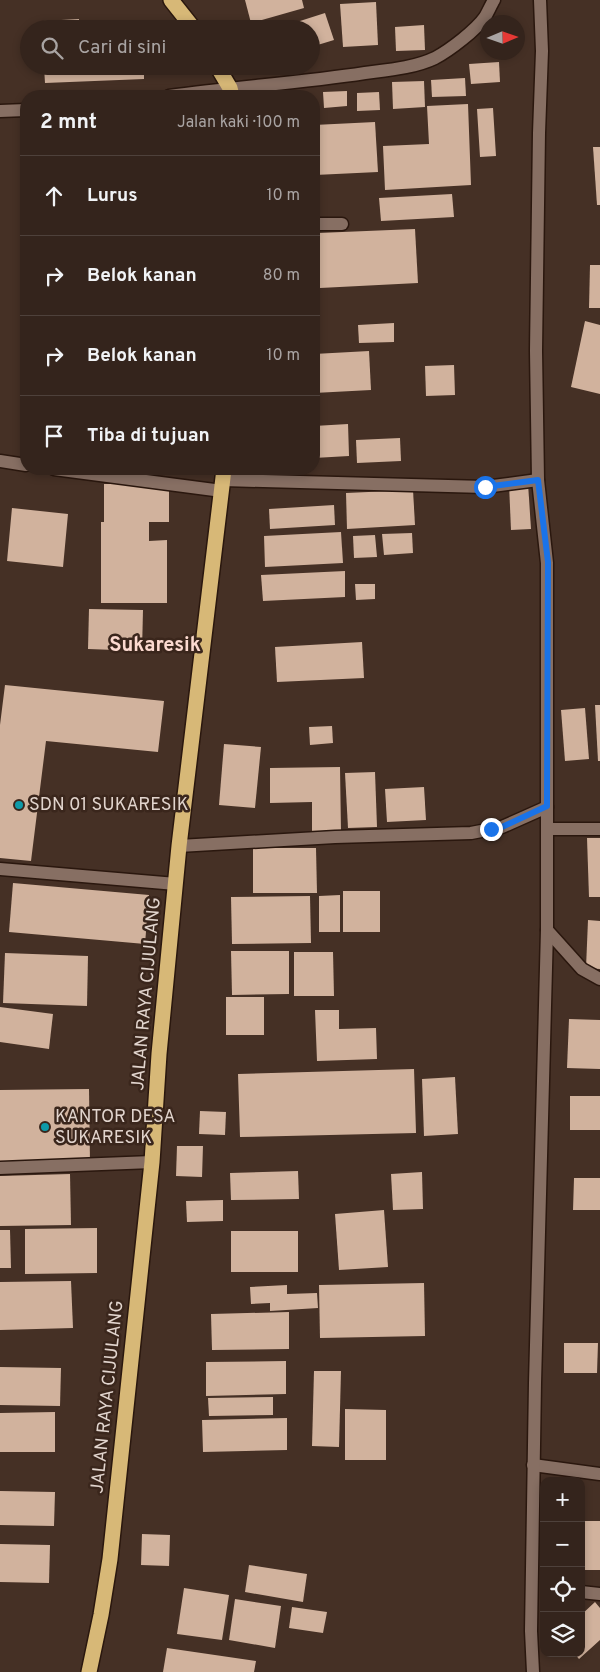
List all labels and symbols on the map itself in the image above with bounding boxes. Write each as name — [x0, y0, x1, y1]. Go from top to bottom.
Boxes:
north arrow — [480, 15, 525, 60]
route start — [474, 476, 497, 499]
district label: Sukaresik — [109, 633, 201, 659]
place label: SDN 01 SUKARESIK — [29, 794, 189, 817]
marker: SDN 01 SUKARESIK — [13, 799, 25, 811]
route end — [480, 818, 503, 841]
street label: JALAN RAYA CIJULANG — [127, 896, 167, 1092]
place label: KANTOR DESA SUKARESIK — [55, 1106, 176, 1150]
marker: KANTOR DESA SUKARESIK — [39, 1121, 51, 1133]
street label: JALAN RAYA CIJULANG — [86, 1299, 130, 1495]

